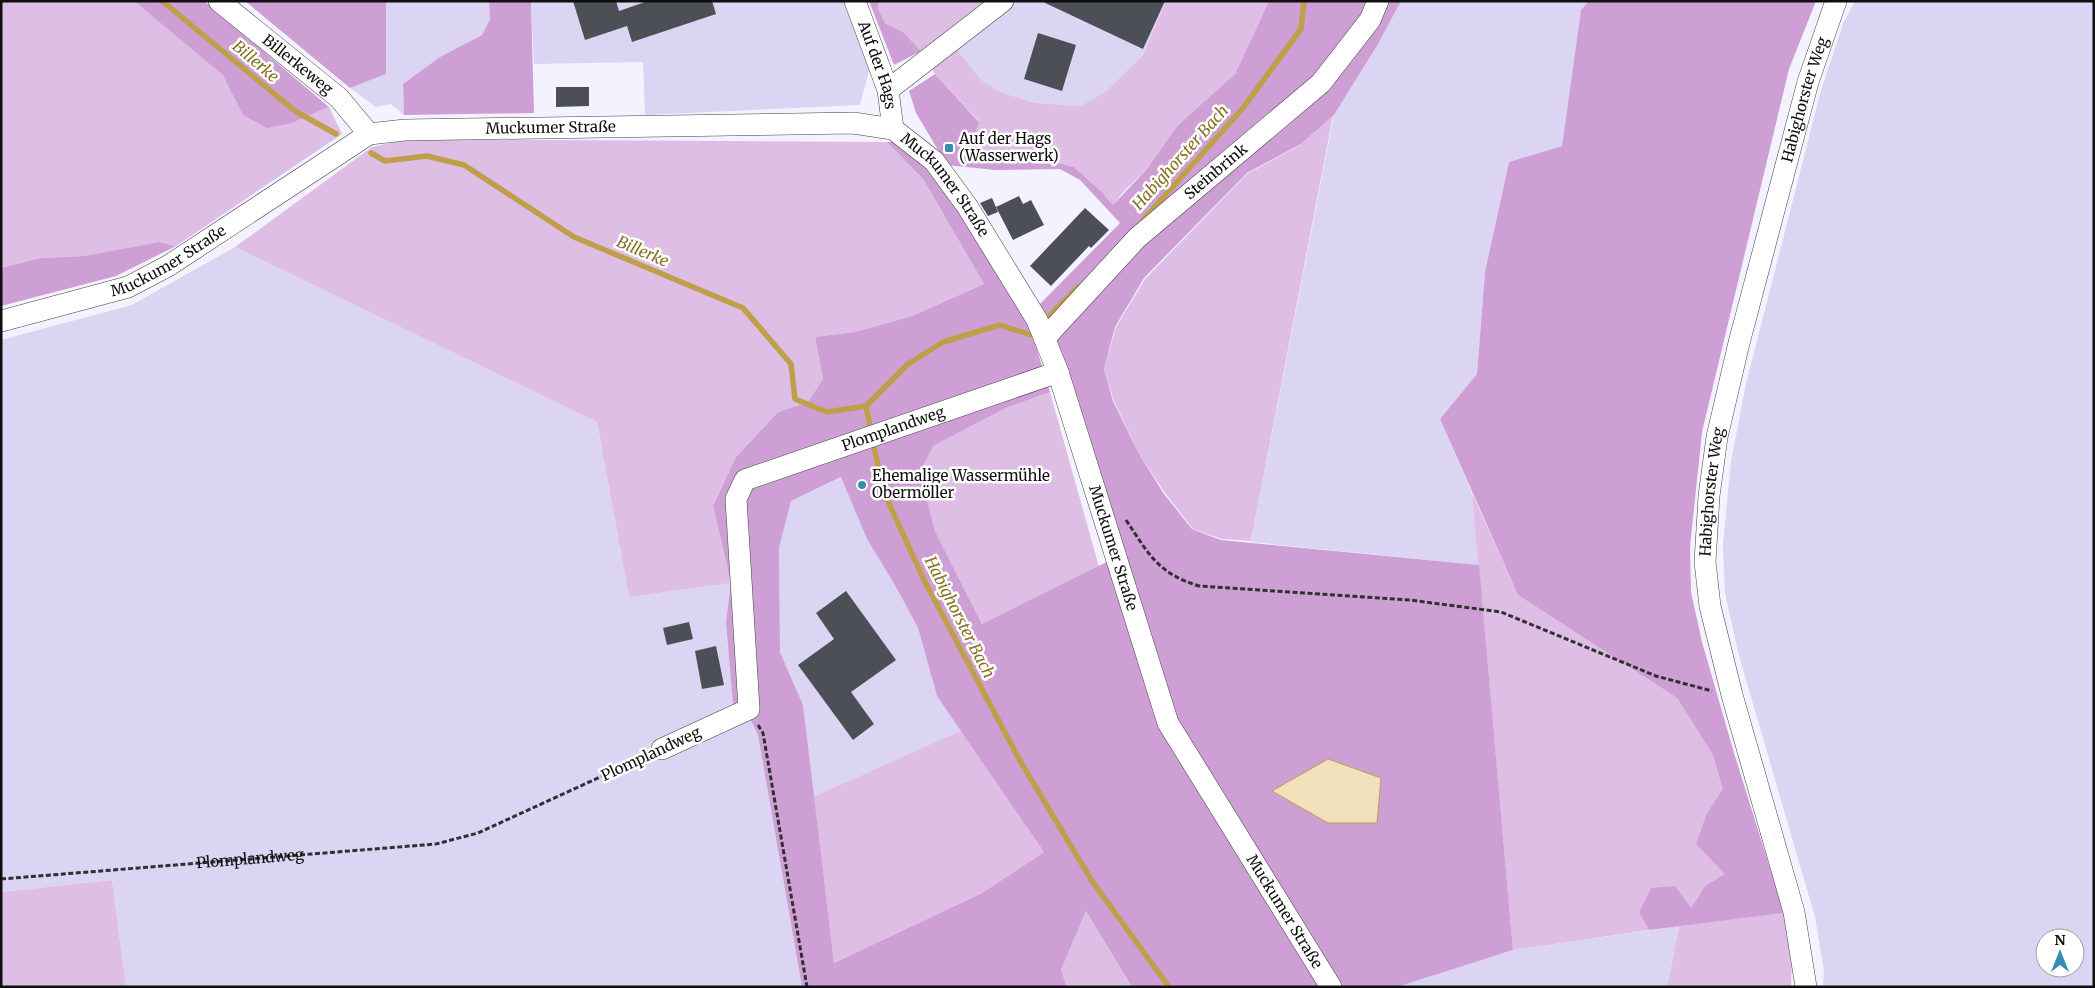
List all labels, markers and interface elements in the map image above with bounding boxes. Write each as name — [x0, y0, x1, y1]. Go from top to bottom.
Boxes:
street label: Auf der Hags — [854, 17, 900, 110]
street label: Billerkeweg — [259, 30, 337, 98]
street label: Habighorster Weg — [1777, 34, 1832, 164]
water label: Billerke — [229, 36, 283, 86]
water label: Habighorster Bach — [1127, 100, 1232, 214]
street label: Muckumer Straße — [485, 117, 616, 138]
street label: Muckumer Straße — [897, 129, 994, 240]
place label: Auf der Hags (Wasserwerk) — [958, 129, 1059, 165]
street label: Steinbrink — [1180, 139, 1251, 203]
marker: Auf der Hags (Wasserwerk) — [943, 142, 955, 154]
street label: Muckumer Straße — [108, 220, 230, 300]
water label: Billerke — [614, 231, 672, 271]
street label: Plomplandweg — [839, 402, 947, 455]
street label: Habighorster Weg — [1695, 425, 1728, 557]
place label: Ehemalige Wassermühle Obermöller — [872, 466, 1050, 502]
marker: Ehemalige Wassermühle Obermöller — [856, 479, 868, 491]
street label: Muckumer Straße — [1085, 483, 1142, 613]
water label: Habighorster Bach — [920, 552, 999, 681]
street label: Plomplandweg — [598, 722, 704, 785]
street label: Plomplandweg — [196, 845, 305, 872]
street label: Muckumer Straße — [1243, 851, 1327, 972]
north arrow — [2035, 928, 2085, 978]
text: N — [2054, 931, 2066, 949]

